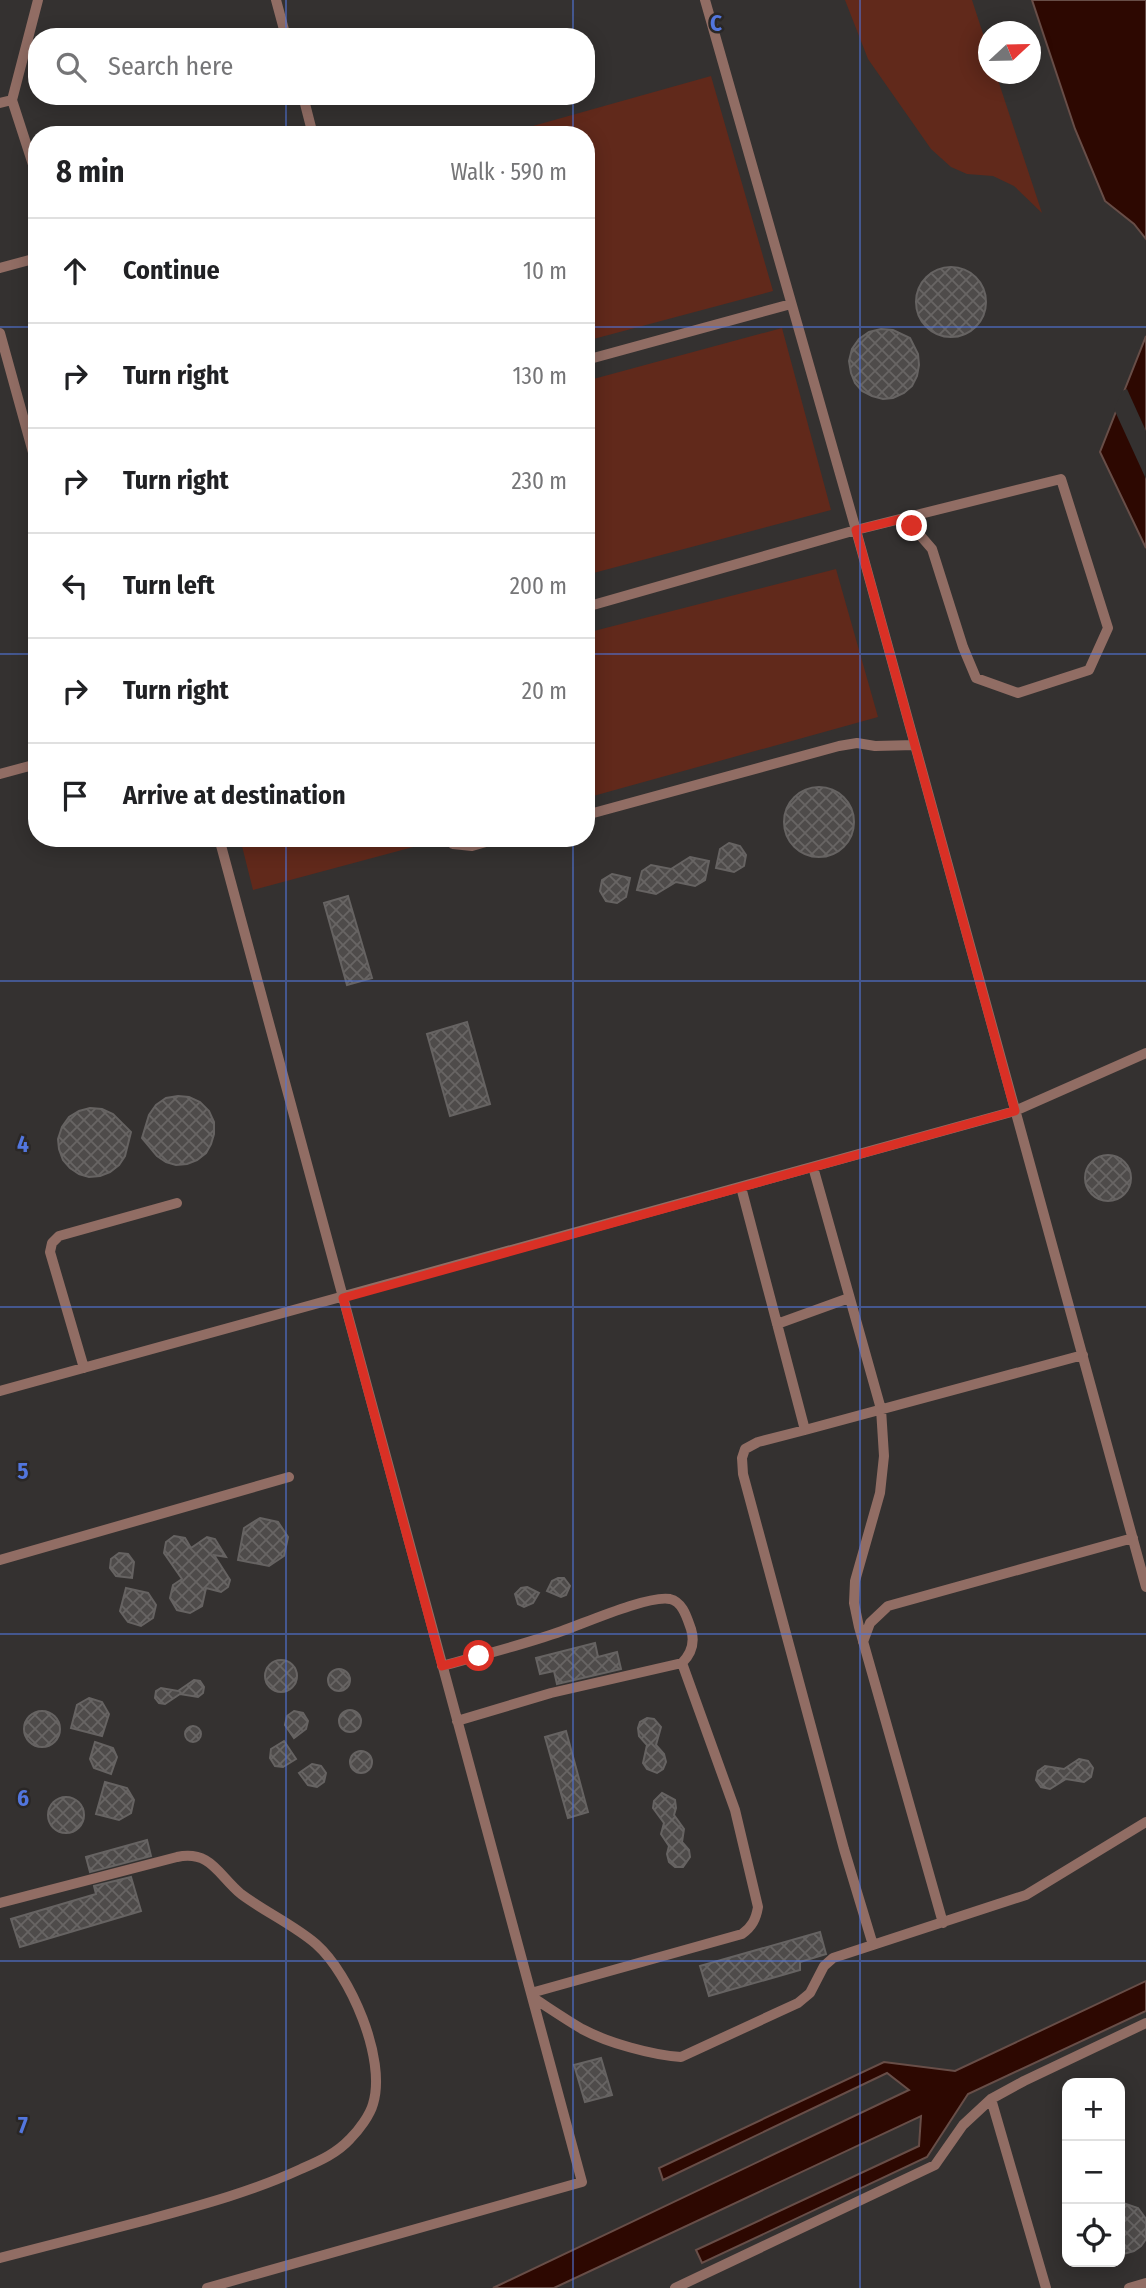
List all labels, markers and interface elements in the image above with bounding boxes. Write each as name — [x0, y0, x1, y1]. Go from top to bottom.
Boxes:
text: C — [710, 9, 722, 37]
north arrow — [978, 21, 1041, 84]
search box — [28, 28, 595, 105]
icon: search — [52, 48, 90, 86]
text: Search here — [108, 51, 233, 82]
text: 8 min — [56, 154, 124, 190]
text: Walk · 590 m — [450, 158, 567, 186]
icon: ahead — [56, 252, 94, 290]
text: Continue — [123, 255, 220, 286]
text: 10 m — [523, 257, 567, 285]
icon: right — [56, 357, 94, 395]
text: Turn right — [123, 360, 229, 391]
text: 130 m — [513, 362, 567, 390]
icon: right — [56, 462, 94, 500]
text: Turn right — [123, 465, 229, 496]
text: 230 m — [511, 467, 567, 495]
route end — [896, 510, 927, 541]
icon: left — [56, 567, 94, 605]
text: Turn left — [123, 570, 215, 601]
text: 200 m — [510, 572, 567, 600]
icon: right — [56, 672, 94, 710]
text: Turn right — [123, 675, 229, 706]
text: 20 m — [522, 677, 567, 705]
icon: arrive — [56, 777, 94, 815]
text: Arrive at destination — [123, 780, 346, 811]
text: 4 — [17, 1130, 29, 1158]
text: 5 — [17, 1457, 29, 1485]
route start — [463, 1640, 494, 1671]
text: 6 — [17, 1784, 29, 1812]
map controls — [1062, 2078, 1125, 2267]
button: + — [1062, 2078, 1125, 2141]
text: 7 — [18, 2111, 28, 2139]
button: − — [1062, 2141, 1125, 2204]
button: locate — [1062, 2204, 1125, 2267]

